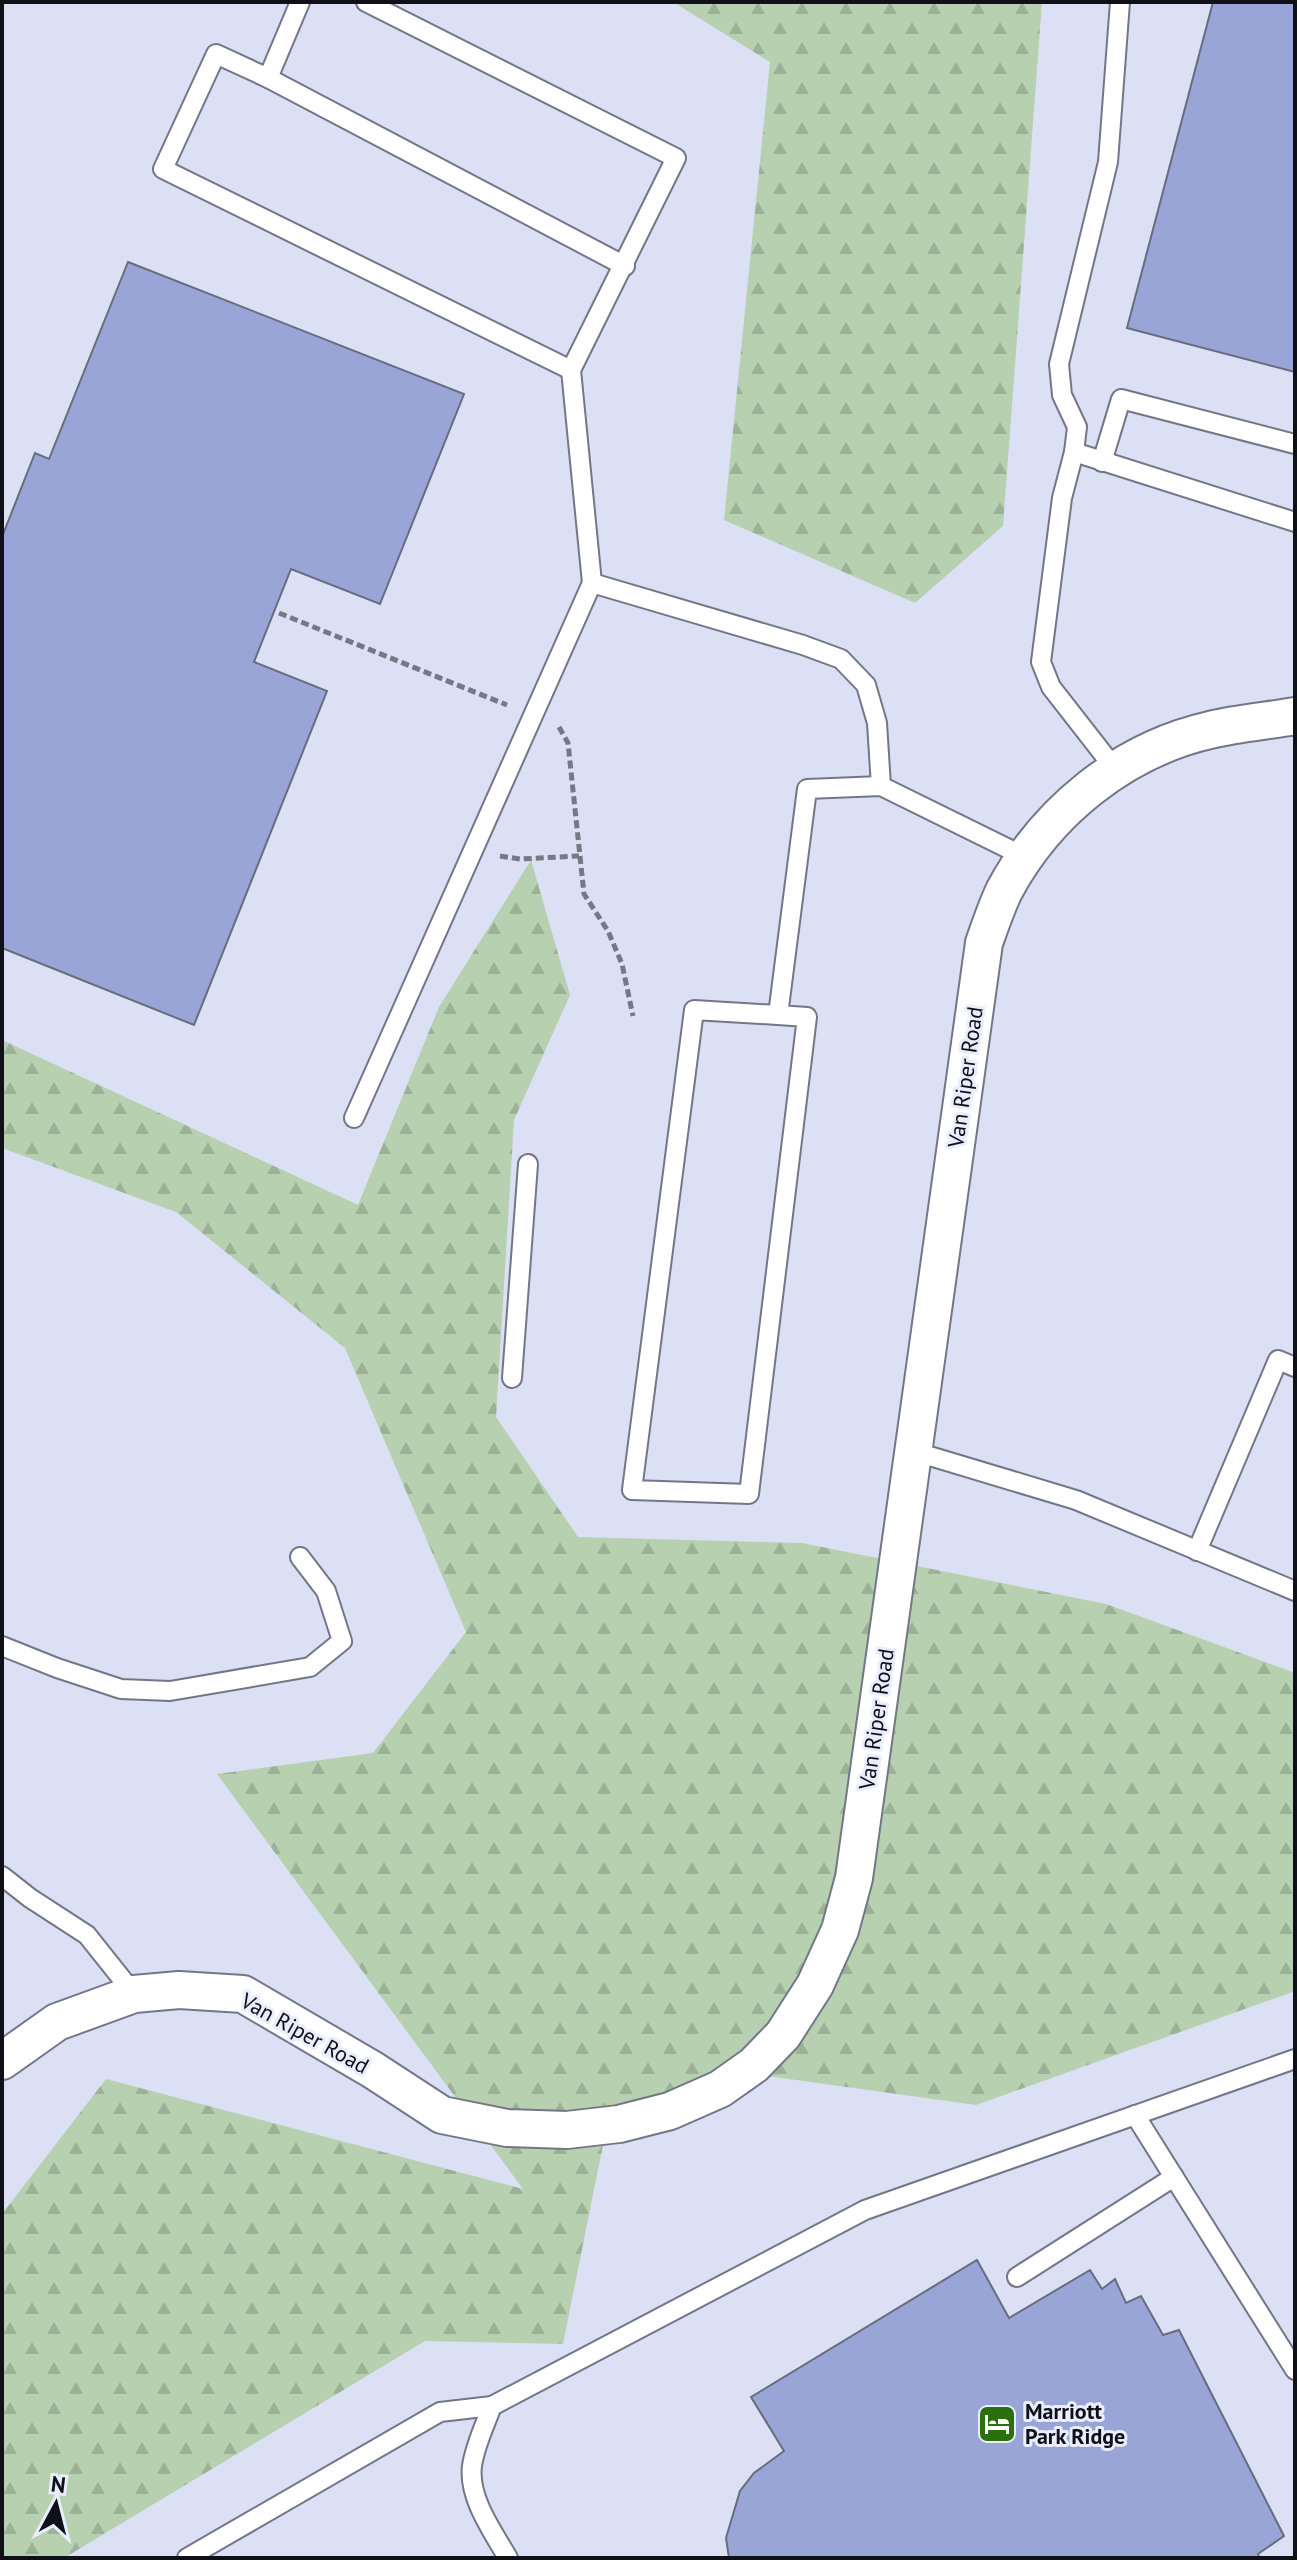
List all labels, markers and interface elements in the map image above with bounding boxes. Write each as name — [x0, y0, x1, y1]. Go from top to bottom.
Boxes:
street label: Van Riper Road — [941, 1005, 989, 1150]
street label: Van Riper Road — [852, 1647, 900, 1792]
street label: Van Riper Road — [235, 1986, 374, 2080]
place label: Marriott Park Ridge — [1025, 2397, 1125, 2450]
hotel icon: Marriott Park Ridge — [976, 2403, 1018, 2445]
north arrow — [16, 2464, 96, 2544]
text: N — [50, 2469, 67, 2499]

